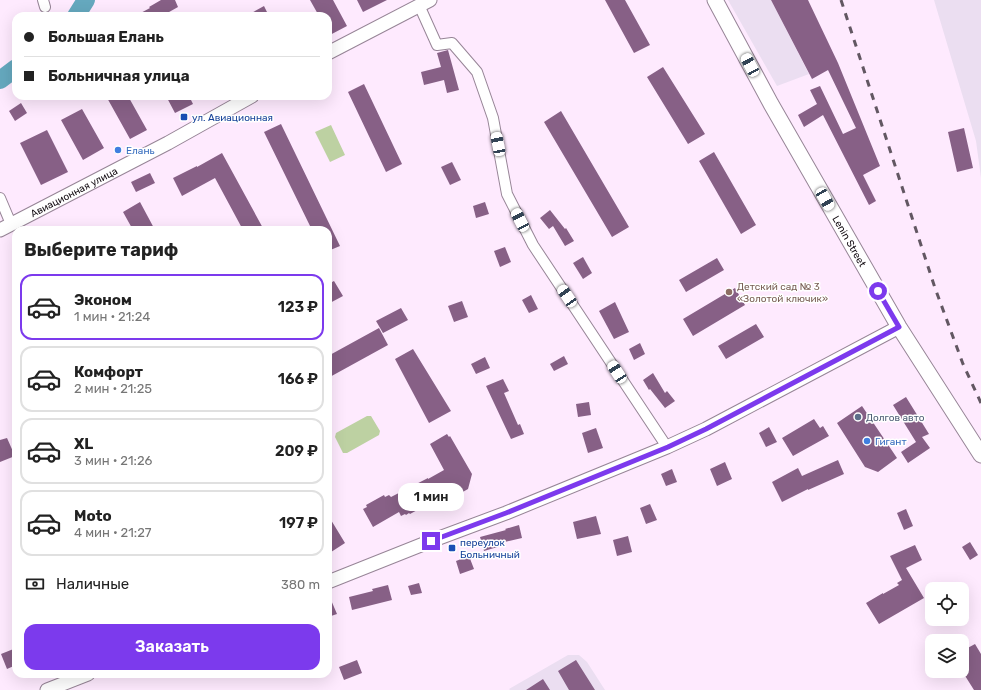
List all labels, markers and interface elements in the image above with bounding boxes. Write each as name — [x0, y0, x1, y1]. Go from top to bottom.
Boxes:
text: Большая Елань — [48, 28, 164, 46]
car — [739, 52, 761, 78]
text: Больничная улица — [48, 67, 190, 85]
marker: ул. Авиационная — [179, 112, 189, 122]
place label: ул. Авиационная — [192, 112, 273, 124]
car — [490, 131, 506, 157]
marker: Елань — [113, 145, 123, 155]
place label: Елань — [126, 145, 154, 157]
street label: Авиационная улица — [29, 165, 120, 220]
car — [814, 186, 836, 212]
car — [509, 207, 531, 233]
street label: Lenin Street — [829, 214, 868, 269]
text: Выберите тариф — [24, 239, 178, 261]
place label: Детский сад № 3 «Золотой ключик» — [737, 281, 828, 305]
route start — [869, 282, 887, 300]
car — [555, 283, 579, 309]
marker: Детский сад № 3 «Золотой ключик» — [724, 287, 734, 297]
icon: car — [26, 289, 62, 325]
text: Эконом — [74, 291, 132, 309]
text: 123 ₽ — [278, 298, 318, 316]
text: 1 мин · 21:24 — [74, 309, 150, 324]
car — [605, 359, 629, 385]
icon: car — [26, 361, 62, 397]
text: Комфорт — [74, 363, 143, 381]
text: 166 ₽ — [278, 370, 318, 388]
text: 2 мин · 21:25 — [74, 381, 152, 396]
marker: Долгов авто — [853, 412, 863, 422]
place label: Долгов авто — [866, 412, 925, 424]
icon: car — [26, 433, 62, 469]
text: XL — [74, 435, 93, 453]
marker: Гигант — [862, 436, 872, 446]
place label: Гигант — [875, 436, 907, 448]
text: 209 ₽ — [275, 442, 318, 460]
text: 3 мин · 21:26 — [74, 453, 152, 468]
callout: 1 мин — [398, 483, 464, 511]
text: 1 мин — [414, 489, 448, 504]
icon: car — [26, 505, 62, 541]
text: Moto — [74, 507, 112, 525]
text: 197 ₽ — [279, 514, 318, 532]
text: 4 мин · 21:27 — [74, 525, 151, 540]
route end — [422, 532, 440, 550]
place label: переулок Больничный — [460, 537, 520, 561]
marker: переулок Больничный — [447, 543, 457, 553]
icon: cash — [24, 573, 46, 595]
text: Наличные — [56, 575, 129, 593]
text: 380 m — [281, 577, 320, 592]
map controls — [925, 582, 969, 678]
button: locate — [925, 582, 969, 626]
button: Заказать — [24, 624, 320, 670]
button: layers — [925, 634, 969, 678]

